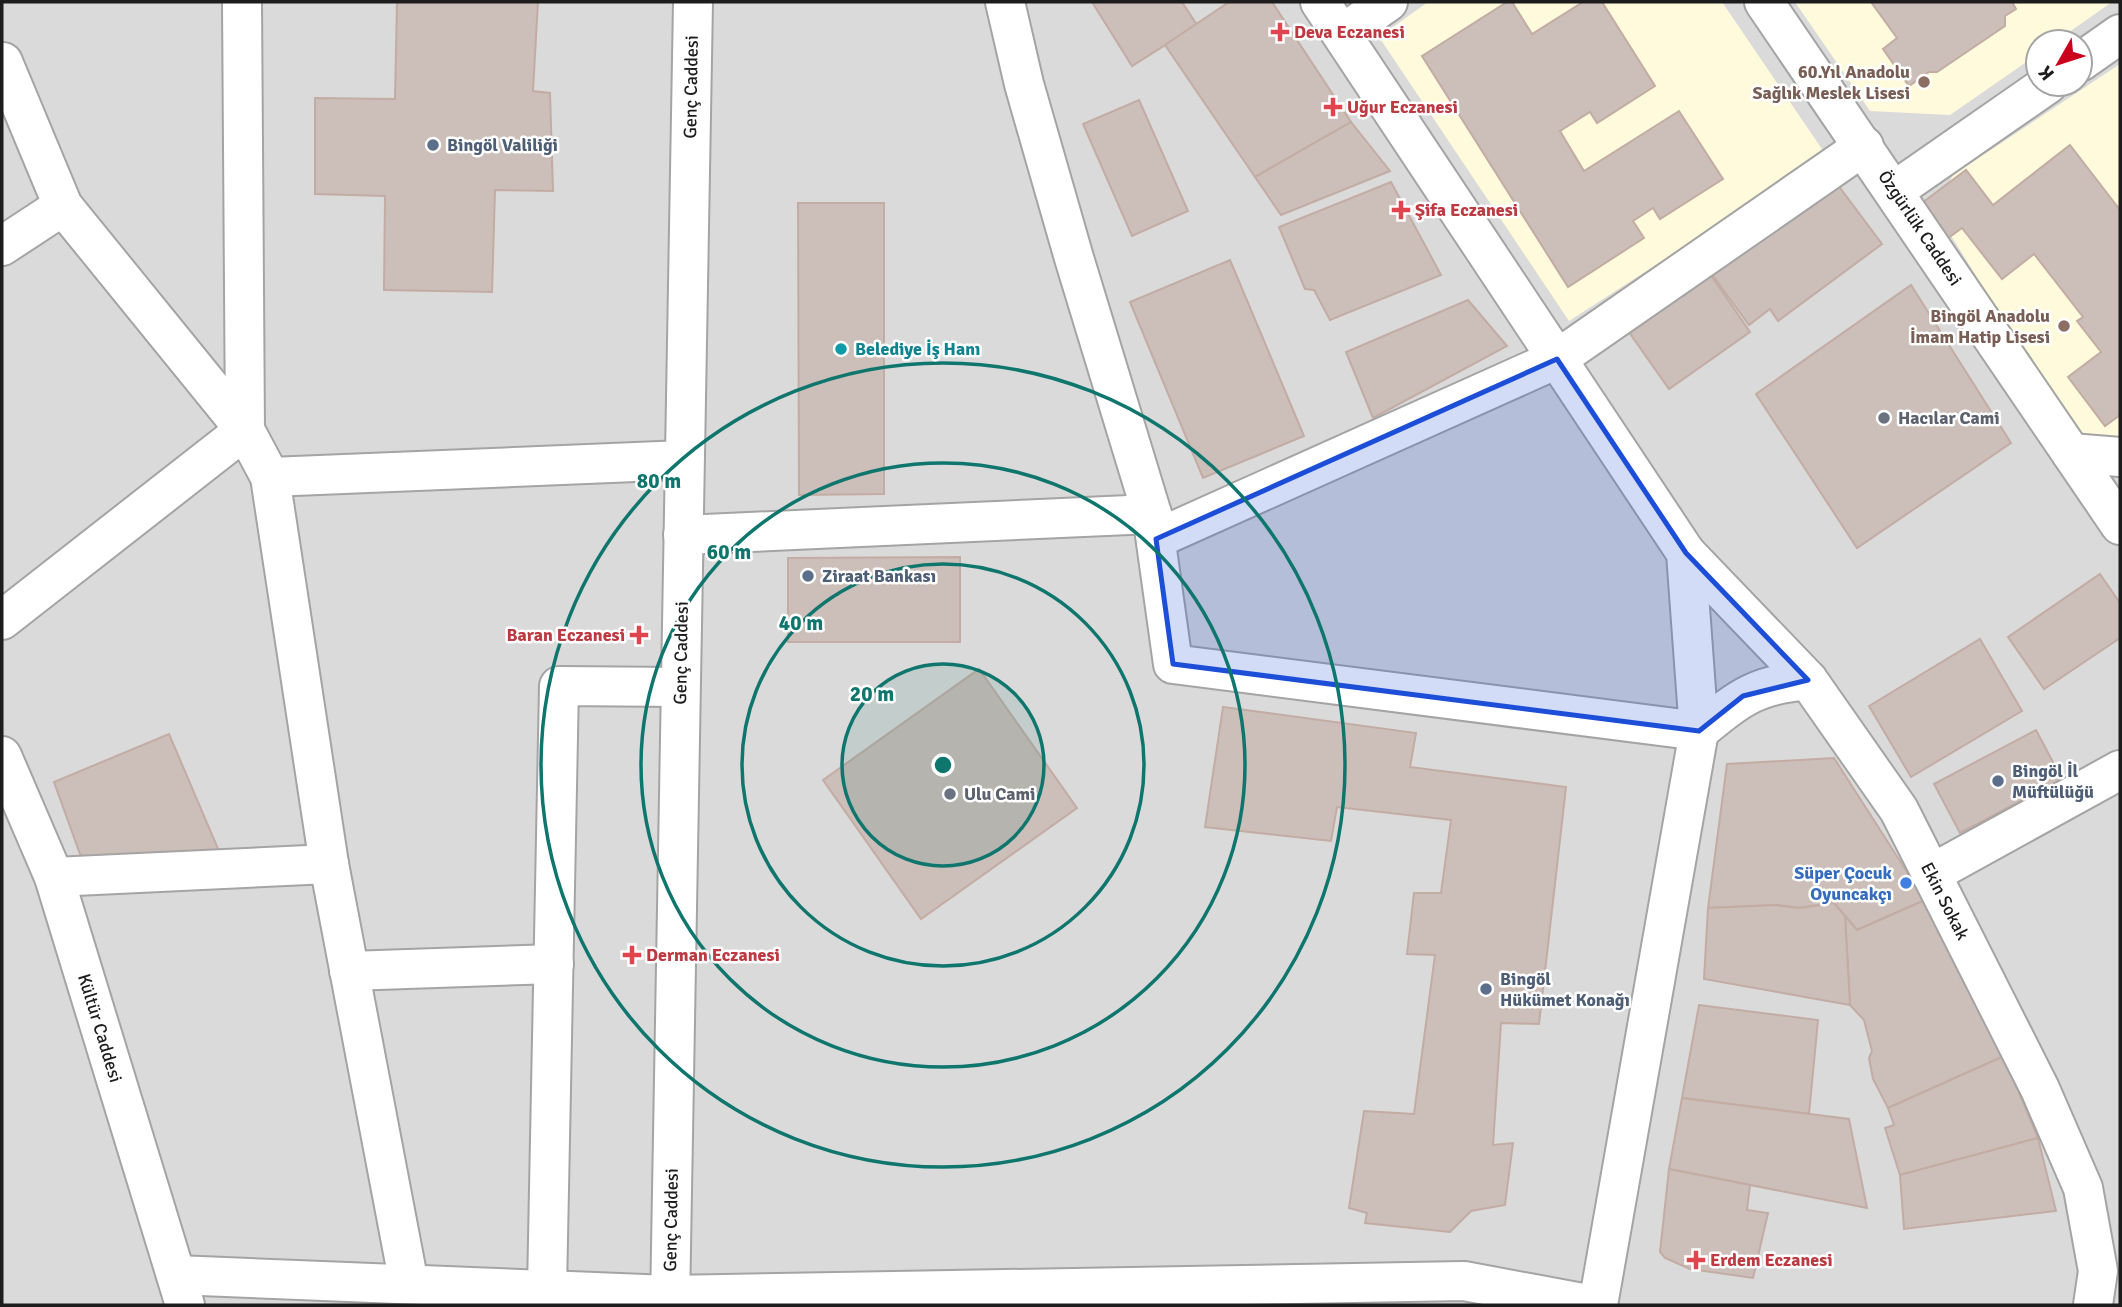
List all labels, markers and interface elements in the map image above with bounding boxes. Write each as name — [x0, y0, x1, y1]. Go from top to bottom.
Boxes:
place label: Deva Eczanesi — [1294, 21, 1405, 43]
marker: Deva Eczanesi — [1272, 24, 1288, 40]
north arrow — [2024, 28, 2094, 98]
street label: Genç Caddesi — [679, 35, 703, 139]
place label: 60.Yıl Anadolu Sağlık Meslek Lisesi — [1752, 61, 1910, 104]
text: K — [2033, 61, 2060, 85]
marker: 60.Yıl Anadolu Sağlık Meslek Lisesi — [1916, 74, 1932, 90]
place label: Uğur Eczanesi — [1347, 96, 1458, 118]
marker: Uğur Eczanesi — [1325, 99, 1341, 115]
place label: Bingöl Valiliği — [447, 134, 558, 156]
marker: Bingöl Valiliği — [425, 137, 441, 153]
street label: Özgürlük Caddesi — [1873, 166, 1967, 290]
place label: Şifa Eczanesi — [1415, 199, 1518, 221]
marker: Şifa Eczanesi — [1393, 202, 1409, 218]
place label: Bingöl Anadolu İmam Hatip Lisesi — [1910, 305, 2050, 348]
marker: Bingöl Anadolu İmam Hatip Lisesi — [2056, 318, 2072, 334]
place label: Belediye İş Hanı — [855, 338, 980, 360]
marker: Belediye İş Hanı — [833, 341, 849, 357]
place label: Hacılar Cami — [1898, 407, 2000, 429]
marker: Hacılar Cami — [1876, 410, 1892, 426]
text: 80 m — [637, 468, 681, 494]
text: 60 m — [707, 539, 751, 565]
place label: Ziraat Bankası — [822, 565, 936, 587]
marker: Ziraat Bankası — [800, 568, 816, 584]
street label: Genç Caddesi — [669, 601, 693, 705]
text: 40 m — [779, 610, 823, 636]
place label: Baran Eczanesi — [506, 624, 625, 646]
marker: Baran Eczanesi — [631, 627, 647, 643]
text: 20 m — [850, 681, 894, 707]
centre of rings — [931, 753, 955, 777]
place label: Bingöl İl Müftülüğü — [2012, 760, 2094, 803]
marker: Bingöl İl Müftülüğü — [1990, 773, 2006, 789]
place label: Ulu Cami — [964, 783, 1035, 805]
marker: Ulu Cami — [942, 786, 958, 802]
street label: Ekin Sokak — [1916, 858, 1974, 944]
place label: Süper Çocuk Oyuncakçı — [1794, 862, 1893, 905]
marker: Süper Çocuk Oyuncakçı — [1898, 875, 1914, 891]
place label: Derman Eczanesi — [646, 944, 780, 966]
marker: Derman Eczanesi — [624, 947, 640, 963]
place label: Bingöl Hükümet Konağı — [1500, 968, 1630, 1011]
street label: Kültür Caddesi — [73, 971, 127, 1085]
marker: Bingöl Hükümet Konağı — [1478, 981, 1494, 997]
street label: Genç Caddesi — [659, 1168, 683, 1272]
place label: Erdem Eczanesi — [1710, 1249, 1833, 1271]
marker: Erdem Eczanesi — [1688, 1252, 1704, 1268]

